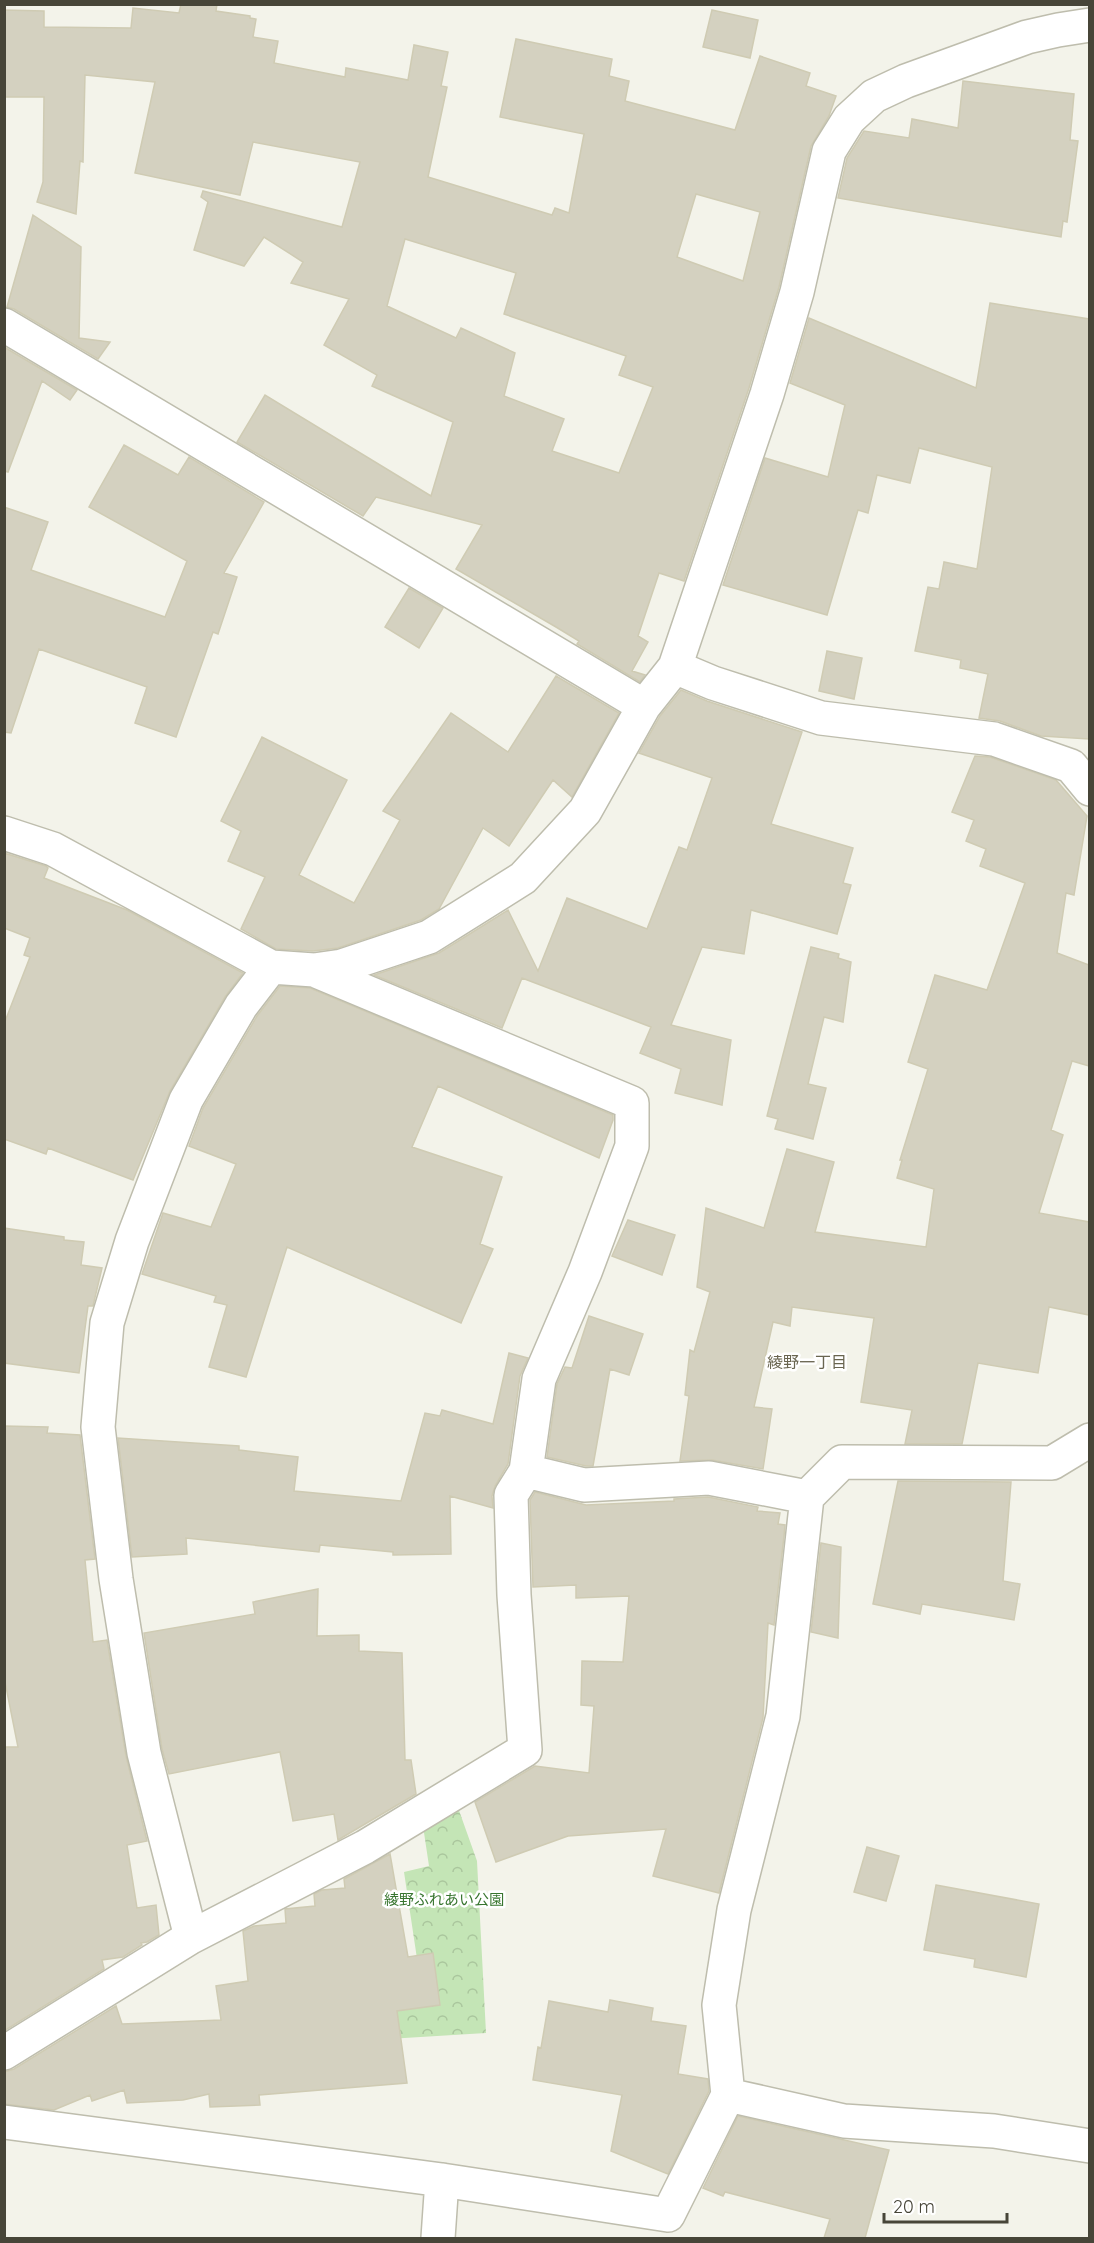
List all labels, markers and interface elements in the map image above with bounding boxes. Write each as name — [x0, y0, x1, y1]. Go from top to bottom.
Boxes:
district label: 綾野一丁目 — [767, 1352, 847, 1372]
park label: 綾野ふれあい公園 — [384, 1890, 504, 1909]
scale bar — [884, 2186, 1007, 2224]
text: 20 m — [893, 2195, 935, 2218]

